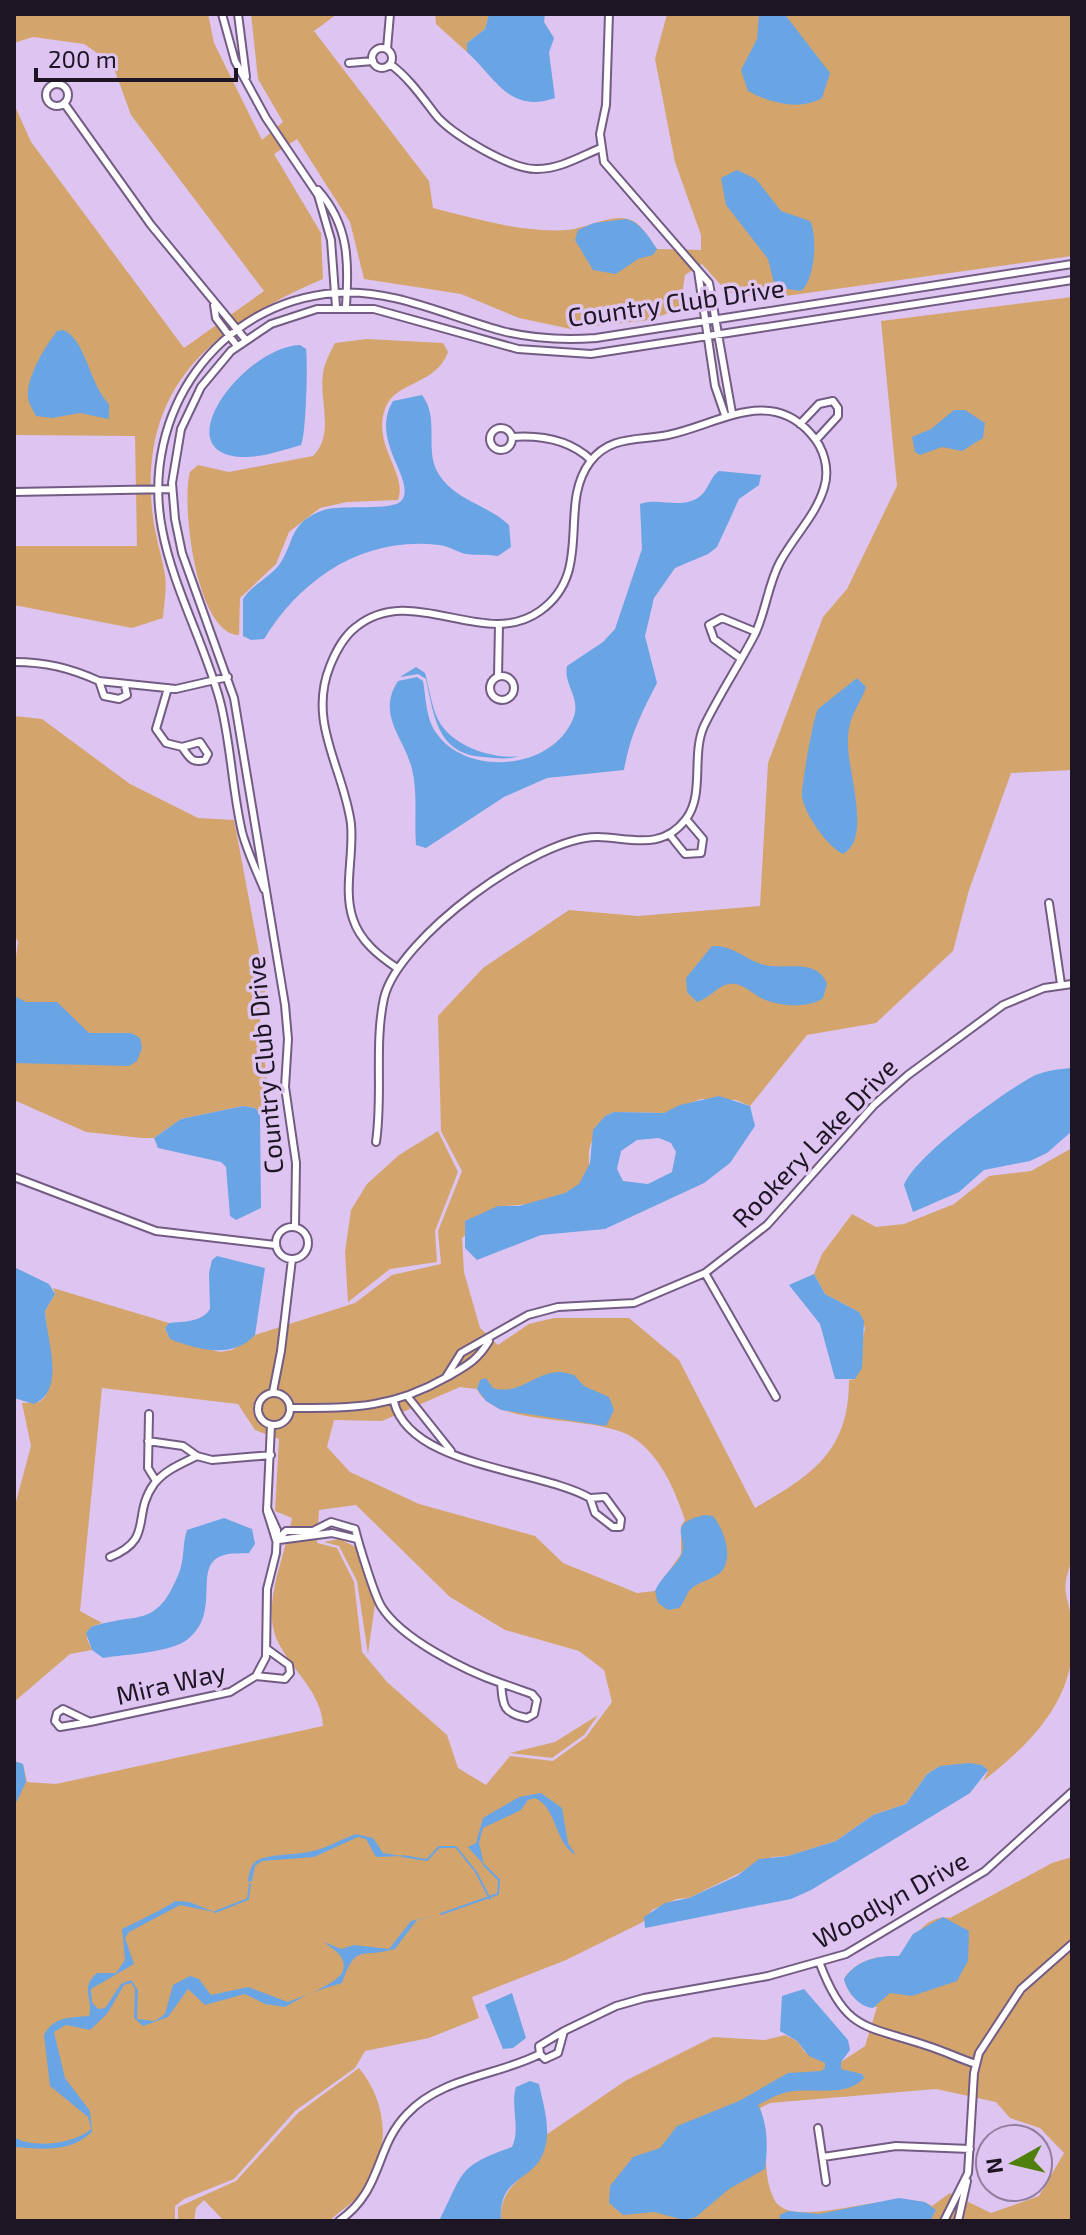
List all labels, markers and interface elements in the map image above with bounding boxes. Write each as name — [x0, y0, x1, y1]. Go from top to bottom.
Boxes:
scale bar — [36, 32, 236, 82]
text: 200 m — [48, 44, 117, 73]
street label: Country Club Drive — [565, 271, 786, 332]
street label: Country Club Drive — [239, 955, 288, 1175]
street label: Rookery Lake Drive — [725, 1051, 903, 1233]
street label: Mira Way — [113, 1655, 229, 1710]
street label: Woodlyn Drive — [807, 1843, 973, 1954]
north arrow — [974, 2123, 1054, 2203]
text: N — [979, 2156, 1007, 2176]

